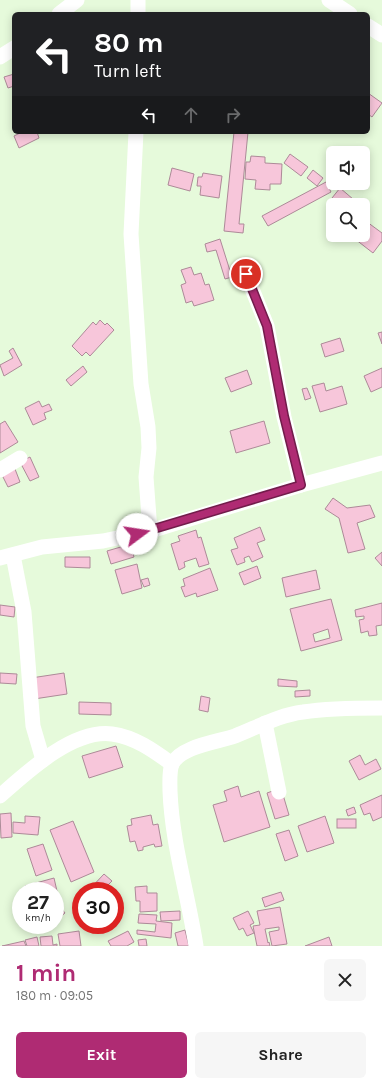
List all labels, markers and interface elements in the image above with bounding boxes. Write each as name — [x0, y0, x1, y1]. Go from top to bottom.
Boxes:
text: 80 m — [94, 26, 163, 59]
icon: left — [28, 28, 80, 80]
text: Turn left — [94, 60, 162, 82]
icon: left — [138, 104, 160, 126]
icon: ahead — [180, 104, 202, 126]
icon: right — [222, 104, 244, 126]
map controls — [326, 146, 370, 242]
button: sound — [326, 146, 370, 190]
button: search — [326, 198, 370, 242]
pin — [229, 257, 263, 291]
icon: arrive — [235, 263, 257, 285]
position arrow — [116, 513, 158, 555]
speed limit sign: 30 — [72, 882, 124, 934]
text: 27 — [27, 891, 49, 914]
text: km/h — [25, 912, 51, 924]
text: 1 min — [16, 959, 76, 987]
button: close — [324, 959, 366, 1001]
text: 180 m · 09:05 — [16, 988, 93, 1003]
button: Exit — [16, 1032, 187, 1078]
button: Share — [195, 1032, 366, 1078]

